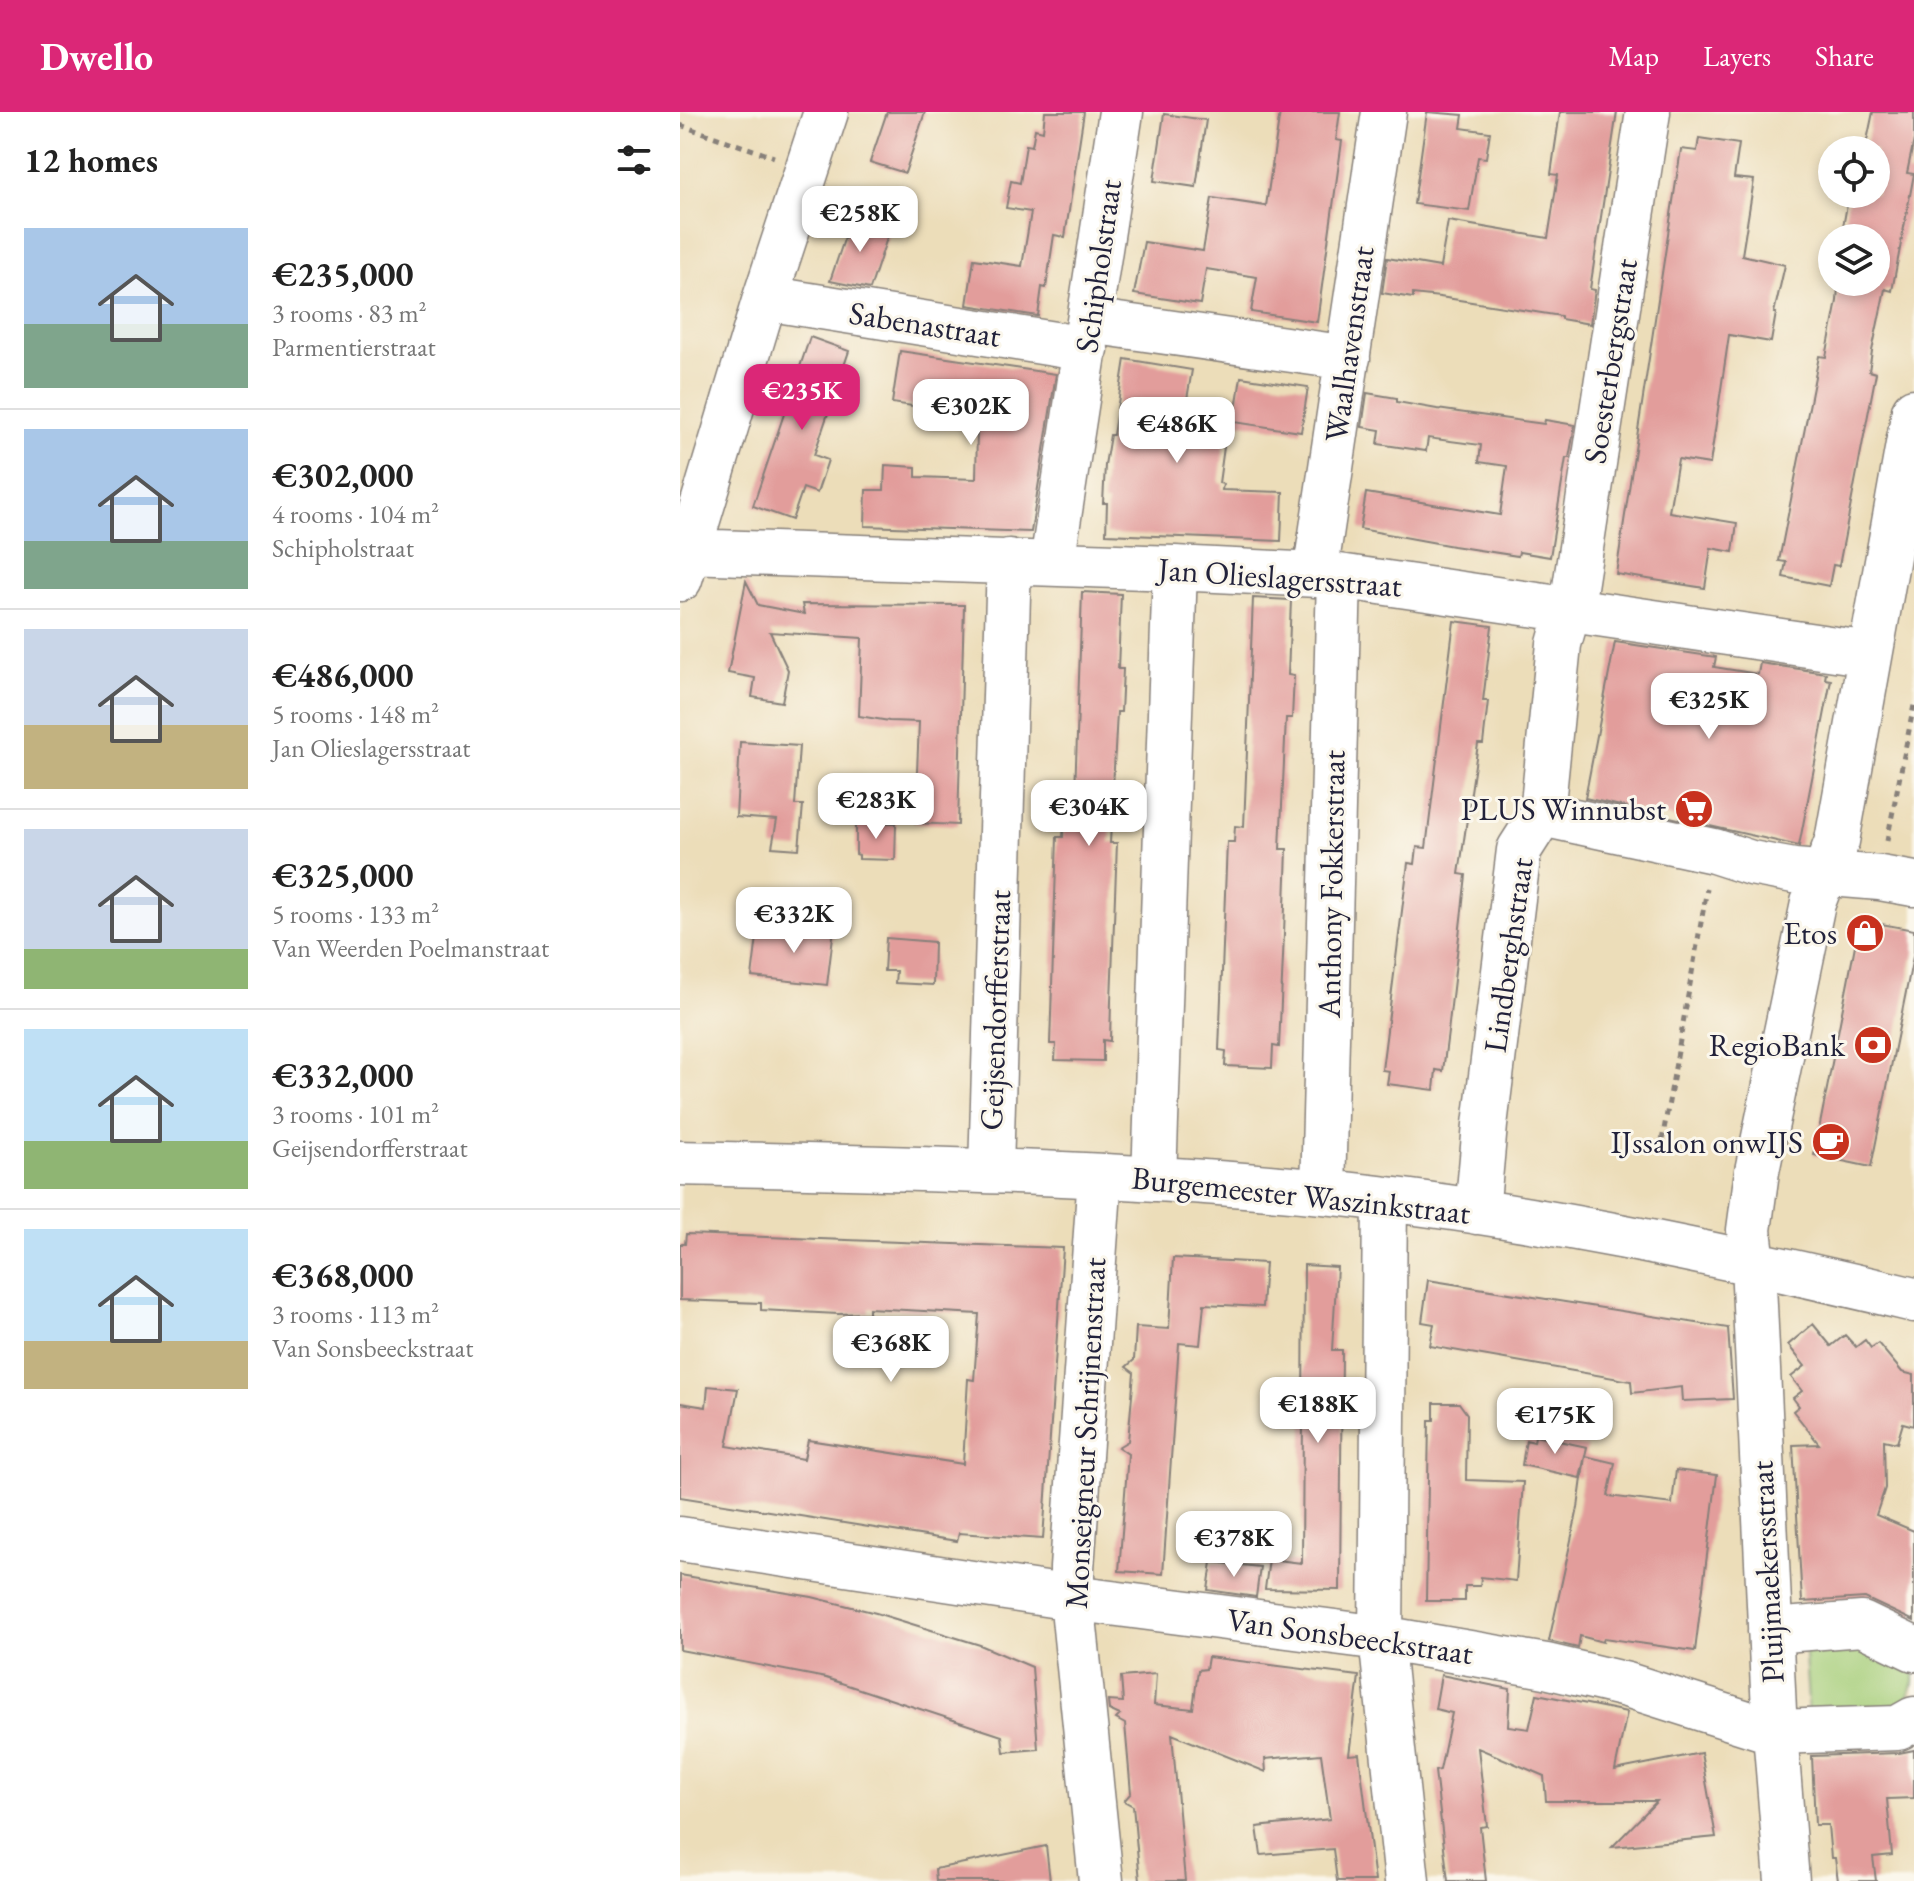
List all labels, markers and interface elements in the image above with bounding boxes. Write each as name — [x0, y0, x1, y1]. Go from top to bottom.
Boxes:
text: Dwello — [40, 32, 153, 81]
text: Map — [1609, 38, 1659, 74]
text: Layers — [1703, 38, 1771, 74]
text: Share — [1815, 38, 1874, 74]
map controls — [1818, 136, 1890, 296]
button: locate — [1818, 136, 1890, 208]
text: 12 homes — [24, 138, 158, 182]
icon: filters — [612, 138, 656, 182]
street label: Schipholstraat — [1065, 177, 1131, 355]
pin: €258K — [804, 186, 916, 254]
text: €258K — [820, 195, 900, 229]
button: layers — [1818, 224, 1890, 296]
street label: Waalhavenstraat — [1314, 243, 1384, 445]
text: €235,000 — [272, 252, 413, 296]
street label: Soesterbergstraat — [1573, 255, 1647, 467]
icon: home — [88, 260, 184, 356]
street label: Sabenastraat — [846, 291, 1004, 357]
text: 3 rooms · 83 m² — [272, 296, 427, 330]
text: Parmentierstraat — [272, 330, 436, 364]
pin: €235K — [746, 364, 858, 432]
text: €235K — [762, 373, 842, 407]
pin: €302K — [915, 379, 1027, 447]
text: €302K — [931, 388, 1011, 422]
pin: €486K — [1121, 397, 1233, 465]
text: €486K — [1137, 406, 1217, 440]
text: €302,000 — [272, 453, 413, 497]
icon: home — [88, 461, 184, 557]
text: 4 rooms · 104 m² — [272, 497, 439, 531]
text: Schipholstraat — [272, 531, 414, 565]
street label: Jan Olieslagersstraat — [1154, 547, 1403, 606]
text: €486,000 — [272, 653, 413, 697]
icon: home — [88, 661, 184, 757]
pin: €325K — [1653, 673, 1765, 741]
text: €325K — [1669, 682, 1749, 716]
text: 5 rooms · 148 m² — [272, 697, 439, 731]
text: Jan Olieslagersstraat — [272, 731, 470, 765]
street label: Anthony Fokkerstraat — [1308, 750, 1354, 1019]
pin: €283K — [820, 773, 932, 841]
pin: €304K — [1033, 780, 1145, 848]
text: €283K — [836, 782, 916, 816]
place label: PLUS Winnubst — [1461, 788, 1666, 830]
supermarket icon: PLUS Winnubst — [1673, 788, 1715, 830]
text: €304K — [1049, 789, 1129, 823]
text: €325,000 — [272, 853, 413, 897]
street label: Lindberghstraat — [1474, 855, 1542, 1055]
icon: home — [88, 861, 184, 957]
pin: €332K — [738, 887, 850, 955]
street label: Geijsendorfferstraat — [970, 889, 1020, 1131]
text: €332K — [754, 896, 834, 930]
text: 5 rooms · 133 m² — [272, 897, 439, 931]
place label: Etos — [1783, 912, 1837, 954]
shop icon: Etos — [1844, 912, 1886, 954]
text: Van Weerden Poelmanstraat — [272, 931, 549, 965]
place label: RegioBank — [1709, 1024, 1846, 1066]
bank icon: RegioBank — [1852, 1024, 1894, 1066]
text: €332,000 — [272, 1053, 413, 1097]
icon: home — [88, 1061, 184, 1157]
text: 3 rooms · 101 m² — [272, 1097, 439, 1131]
place label: IJssalon onwIJS — [1610, 1121, 1803, 1163]
cafe icon: IJssalon onwIJS — [1810, 1121, 1852, 1163]
text: Geijsendorfferstraat — [272, 1131, 468, 1165]
street label: Burgemeester Waszinkstraat — [1130, 1156, 1472, 1234]
text: €368,000 — [272, 1253, 413, 1297]
street label: Monseigneur Schrijnenstraat — [1055, 1256, 1115, 1610]
icon: home — [88, 1261, 184, 1357]
text: 3 rooms · 113 m² — [272, 1297, 439, 1331]
pin: €368K — [835, 1316, 947, 1384]
text: €368K — [851, 1325, 931, 1359]
text: Van Sonsbeeckstraat — [272, 1331, 473, 1365]
pin: €188K — [1262, 1377, 1374, 1445]
text: €188K — [1278, 1386, 1358, 1420]
pin: €175K — [1499, 1388, 1611, 1456]
text: €175K — [1515, 1397, 1595, 1431]
street label: Pluijmaekersstraat — [1740, 1460, 1794, 1684]
pin: €378K — [1178, 1511, 1290, 1579]
text: €378K — [1194, 1520, 1274, 1554]
street label: Van Sonsbeeckstraat — [1224, 1598, 1476, 1674]

